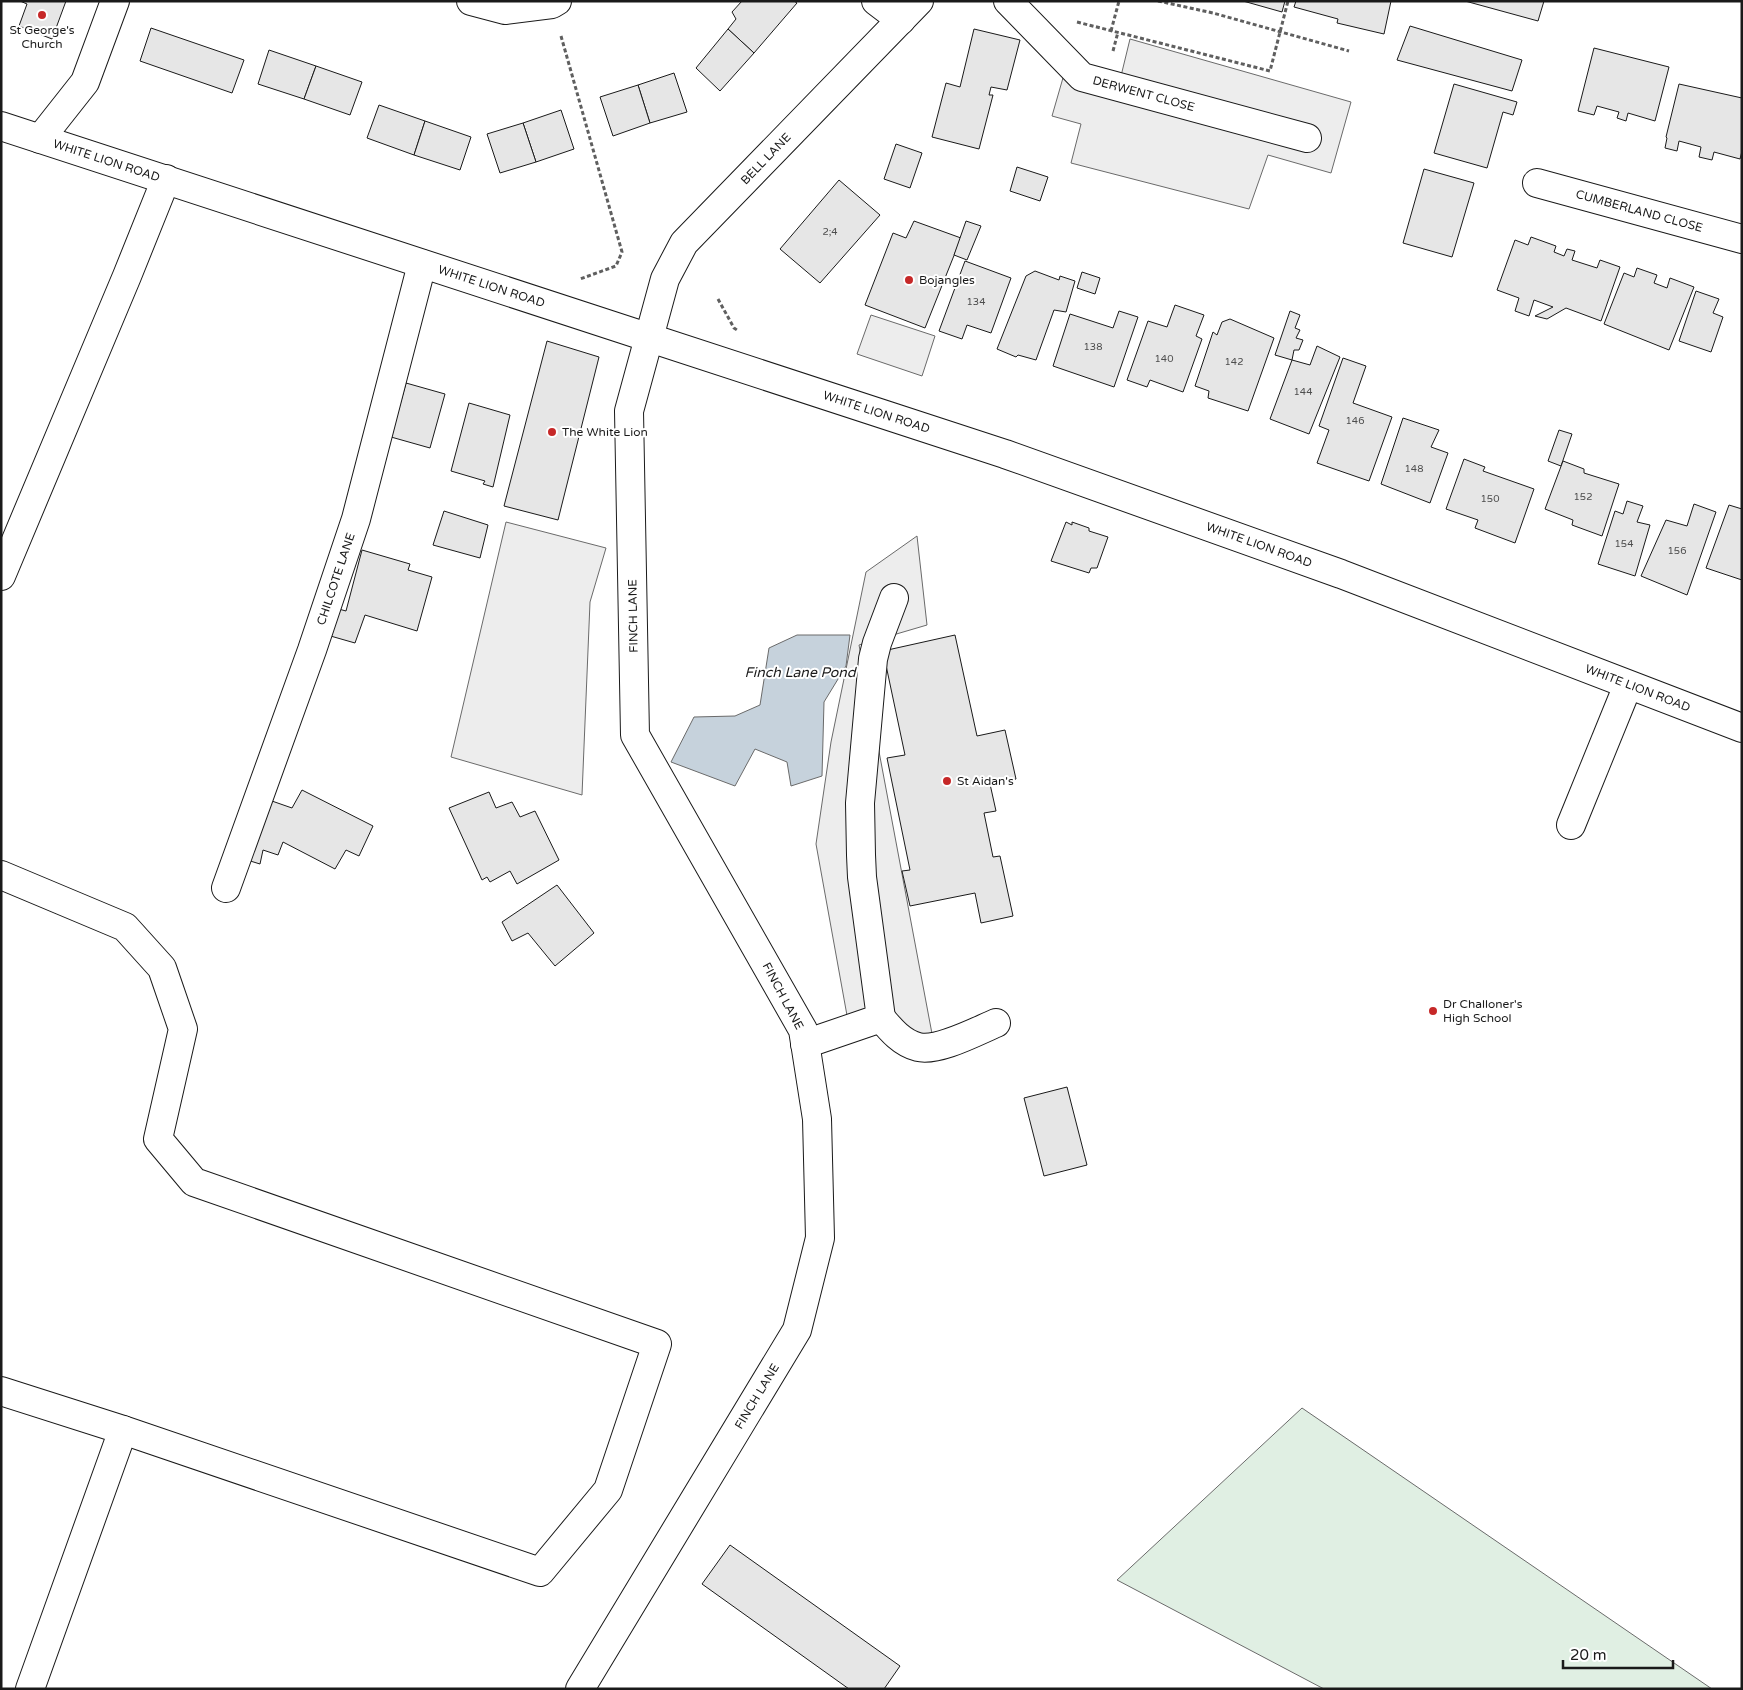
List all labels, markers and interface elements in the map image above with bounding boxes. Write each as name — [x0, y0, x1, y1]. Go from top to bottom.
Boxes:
marker: St George's Church — [36, 9, 48, 21]
place label: St George's Church — [9, 23, 75, 51]
street label: DERWENT CLOSE — [1091, 73, 1197, 114]
street label: BELL LANE — [738, 130, 794, 187]
street label: WHITE LION ROAD — [51, 136, 162, 184]
street label: CUMBERLAND CLOSE — [1574, 187, 1705, 235]
house number: 2;4 — [822, 226, 838, 238]
street label: WHITE LION ROAD — [436, 262, 547, 310]
place label: Bojangles — [919, 273, 975, 287]
marker: Bojangles — [903, 274, 915, 286]
house number: 134 — [967, 296, 985, 308]
house number: 138 — [1084, 341, 1102, 353]
house number: 140 — [1155, 353, 1173, 365]
house number: 142 — [1225, 356, 1243, 368]
house number: 144 — [1294, 386, 1312, 398]
street label: WHITE LION ROAD — [821, 388, 932, 436]
house number: 146 — [1346, 415, 1364, 427]
place label: The White Lion — [562, 425, 648, 439]
marker: The White Lion — [546, 426, 558, 438]
house number: 148 — [1405, 463, 1423, 475]
house number: 152 — [1574, 491, 1592, 503]
house number: 150 — [1481, 493, 1499, 505]
street label: WHITE LION ROAD — [1204, 519, 1314, 570]
street label: CHILCOTE LANE — [314, 531, 358, 627]
house number: 154 — [1615, 538, 1633, 550]
house number: 156 — [1668, 545, 1686, 557]
street label: FINCH LANE — [625, 579, 641, 653]
street label: WHITE LION ROAD — [1583, 661, 1692, 715]
water label: Finch Lane Pond — [744, 664, 858, 681]
place label: St Aidan's — [957, 774, 1014, 788]
marker: St Aidan's — [941, 775, 953, 787]
street label: FINCH LANE — [759, 960, 807, 1032]
place label: Dr Challoner's High School — [1443, 997, 1523, 1025]
marker: Dr Challoner's High School — [1427, 1005, 1439, 1017]
street label: FINCH LANE — [732, 1361, 782, 1432]
scale bar — [1563, 1638, 1673, 1670]
text: 20 m — [1570, 1646, 1607, 1664]

